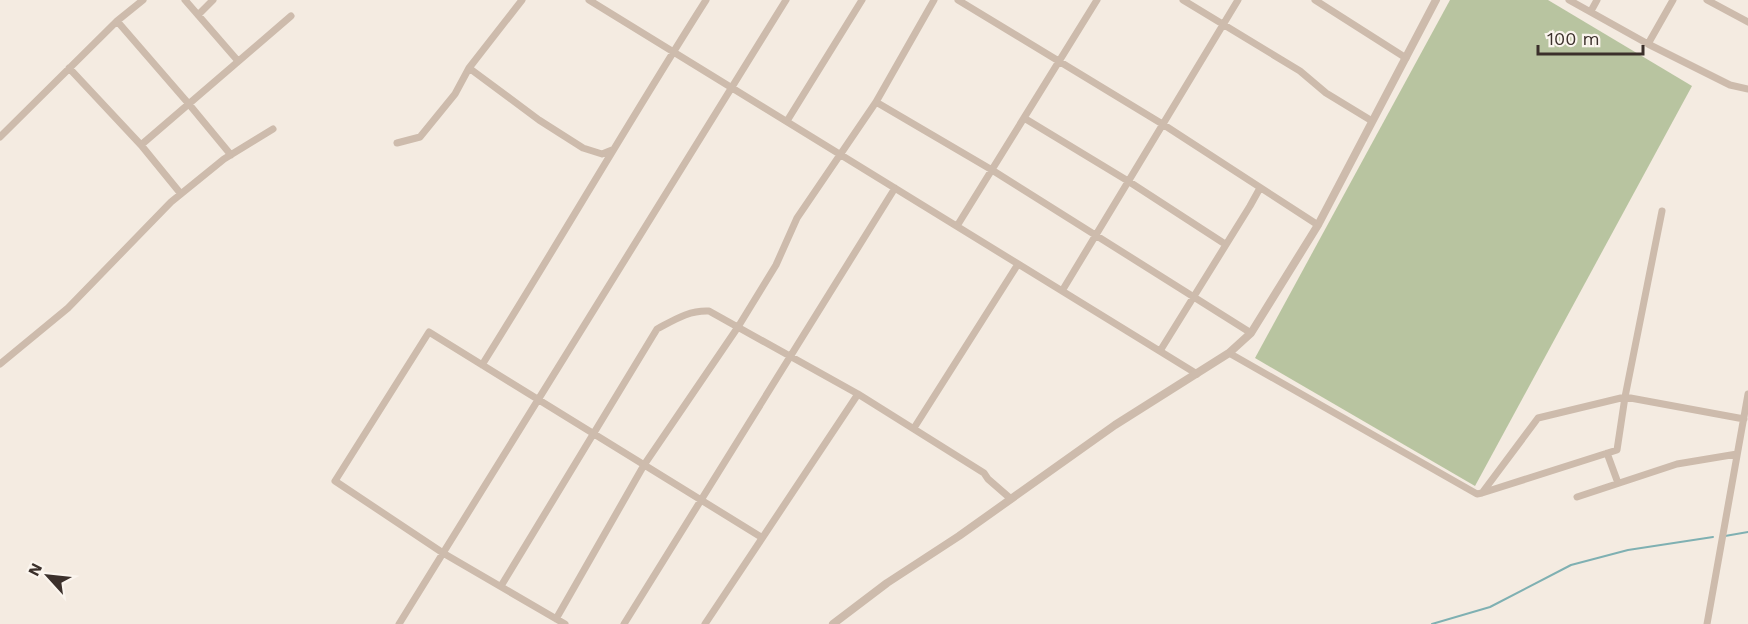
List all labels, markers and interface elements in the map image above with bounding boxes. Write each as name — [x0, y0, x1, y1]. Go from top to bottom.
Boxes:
scale bar — [1538, 18, 1643, 56]
text: 100 m — [1547, 28, 1600, 49]
north arrow — [18, 546, 78, 606]
text: N — [24, 560, 46, 579]

